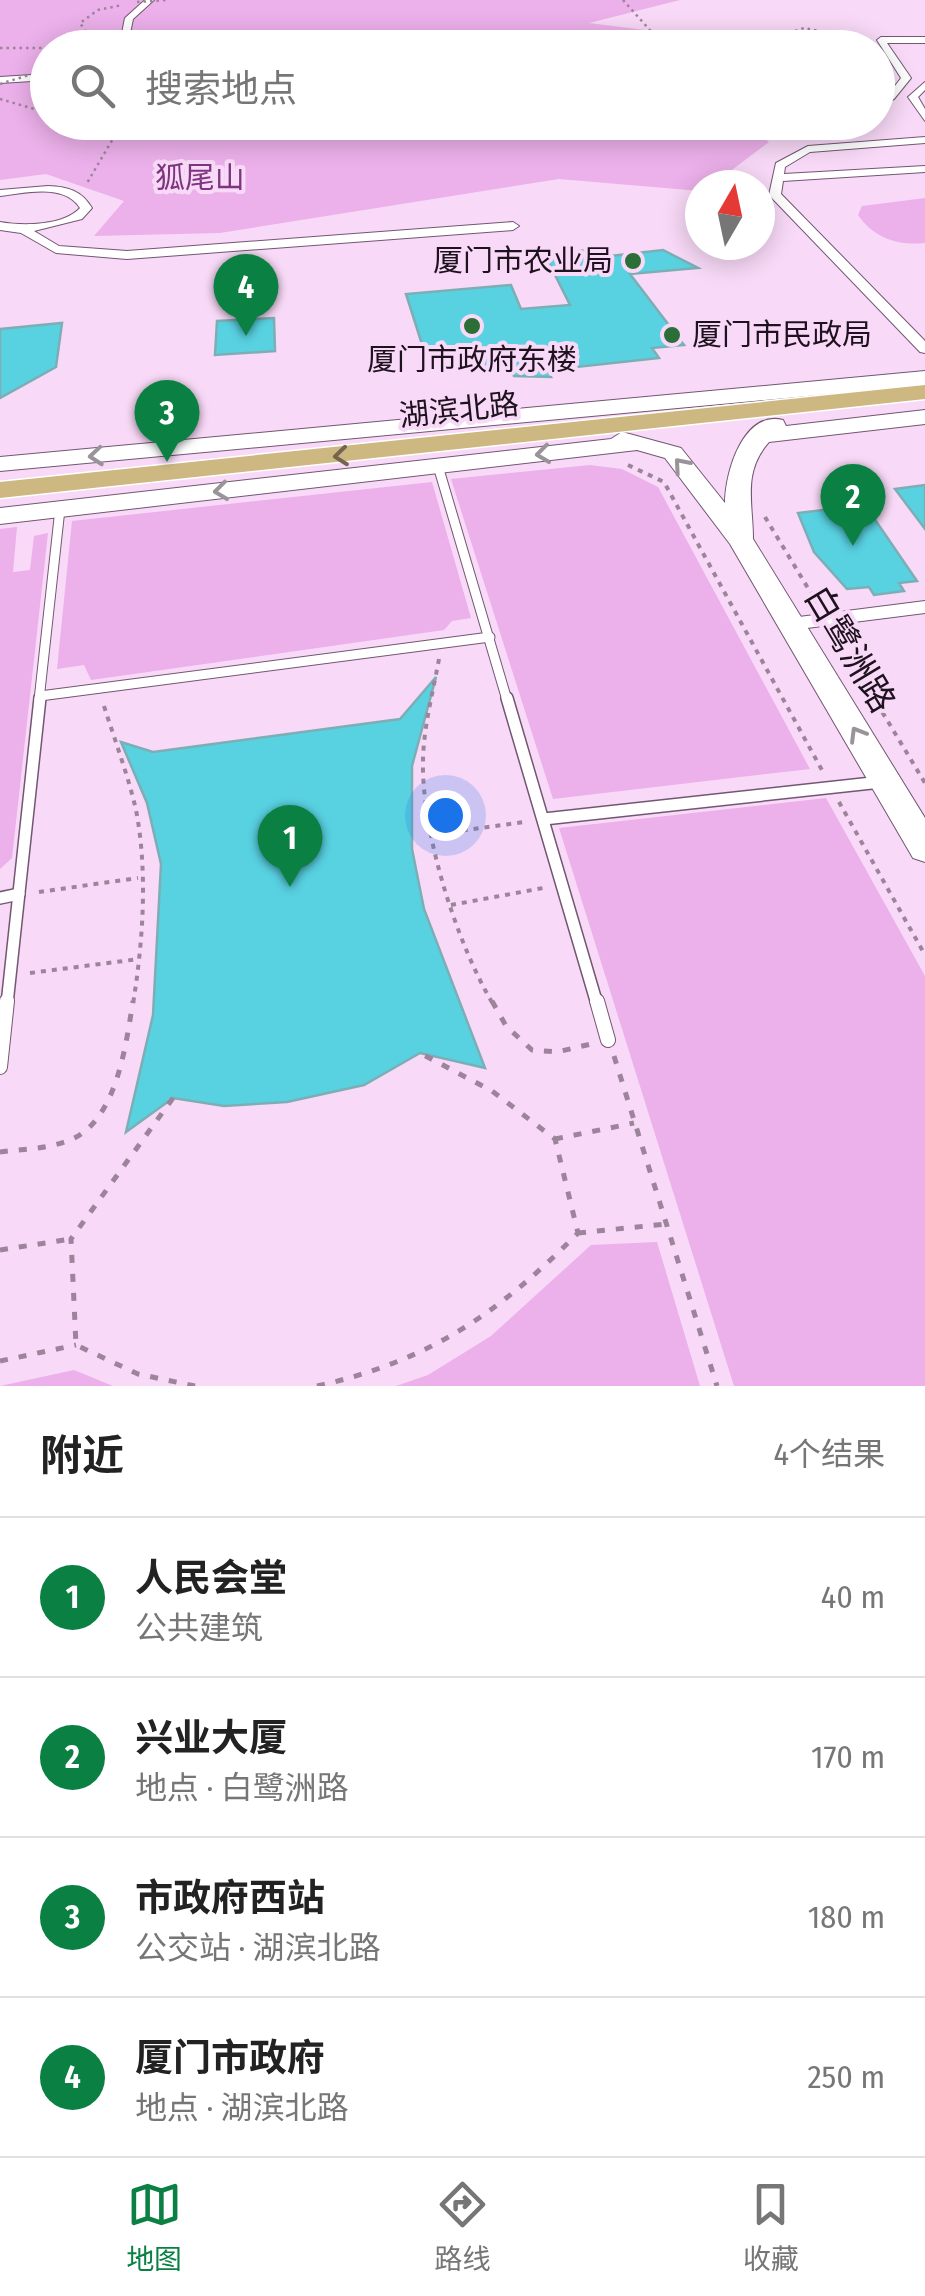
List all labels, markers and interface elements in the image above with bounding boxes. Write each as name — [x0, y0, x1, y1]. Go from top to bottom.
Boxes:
search box — [30, 30, 895, 140]
icon: search — [65, 58, 120, 113]
text: 搜索地点 — [145, 66, 297, 112]
park label: 狐尾山 — [155, 160, 245, 196]
north arrow — [685, 170, 775, 260]
place label: 厦门市农业局 — [433, 243, 613, 279]
marker: 厦门市农业局 — [622, 250, 644, 272]
pin: 4 — [214, 254, 278, 336]
marker: 厦门市政府东楼 — [461, 315, 483, 337]
place label: 厦门市民政局 — [692, 317, 872, 353]
marker: 厦门市民政局 — [661, 324, 683, 346]
place label: 厦门市政府东楼 — [367, 342, 577, 378]
pin: 3 — [134, 380, 200, 462]
street label: 湖滨北路 — [397, 386, 521, 434]
one-way arrow — [535, 443, 551, 464]
one-way arrow — [88, 444, 104, 466]
one-way arrow — [333, 445, 349, 466]
one-way arrow — [675, 458, 693, 477]
pin: 2 — [820, 464, 886, 546]
one-way arrow — [212, 480, 228, 501]
street label: 白鹭洲路 — [796, 578, 904, 720]
one-way arrow — [850, 727, 869, 745]
your location — [420, 790, 471, 841]
pin: 1 — [258, 804, 322, 887]
text: 附近 — [40, 1431, 124, 1481]
text: 4个结果 — [774, 1435, 885, 1473]
text: 人民会堂 — [135, 1555, 287, 1601]
text: 1 — [66, 1578, 79, 1616]
text: 40 m — [821, 1578, 885, 1616]
text: 公共建筑 — [135, 1609, 263, 1647]
text: 兴业大厦 — [135, 1715, 287, 1761]
text: 2 — [65, 1738, 80, 1776]
text: 170 m — [811, 1738, 885, 1776]
text: 地点 · 白鹭洲路 — [135, 1769, 349, 1807]
text: 市政府西站 — [135, 1875, 325, 1921]
text: 3 — [65, 1898, 80, 1936]
text: 180 m — [808, 1898, 885, 1936]
text: 公交站 · 湖滨北路 — [135, 1929, 381, 1967]
text: 厦门市政府 — [135, 2035, 325, 2081]
text: 4 — [64, 2058, 81, 2096]
text: 250 m — [807, 2058, 885, 2096]
text: 地点 · 湖滨北路 — [135, 2089, 349, 2127]
tab: 地图 — [126, 2177, 182, 2277]
tab: 路线 — [434, 2177, 491, 2277]
tab: 收藏 — [743, 2177, 799, 2277]

